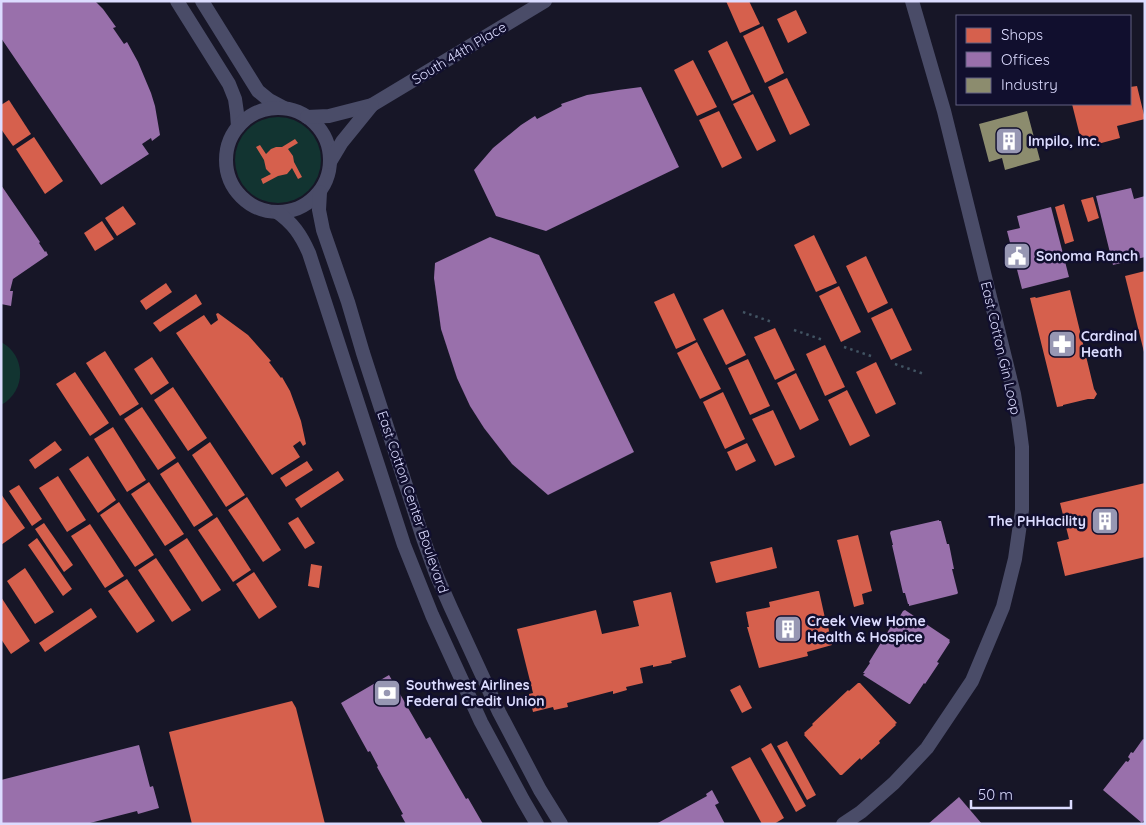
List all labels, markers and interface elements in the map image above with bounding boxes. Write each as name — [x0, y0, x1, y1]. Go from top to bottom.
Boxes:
legend — [956, 15, 1131, 105]
street label: South 44th Place — [408, 18, 510, 88]
text: Shops — [1001, 25, 1043, 44]
text: Offices — [1001, 50, 1050, 69]
text: Industry — [1001, 75, 1058, 94]
building icon: Impilo, Inc. — [994, 126, 1024, 156]
place label: Impilo, Inc. — [1028, 132, 1100, 150]
public building icon: Sonoma Ranch — [1002, 241, 1032, 271]
place label: Sonoma Ranch — [1036, 247, 1138, 265]
street label: East Cotton Gin Loop — [977, 279, 1025, 417]
place label: Cardinal Heath — [1081, 327, 1137, 361]
pharmacy icon: Cardinal Heath — [1047, 329, 1077, 359]
street label: East Cotton Center Boulevard — [373, 408, 453, 596]
building icon: The PHHacility — [1090, 506, 1120, 536]
place label: The PHHacility — [988, 512, 1086, 530]
place label: Creek View Home Health & Hospice — [807, 612, 926, 646]
building icon: Creek View Home Health & Hospice — [773, 614, 803, 644]
place label: Southwest Airlines Federal Credit Union — [406, 676, 545, 710]
bank icon: Southwest Airlines Federal Credit Union — [372, 678, 402, 708]
scale bar — [971, 778, 1071, 810]
text: 50 m — [978, 785, 1013, 804]

